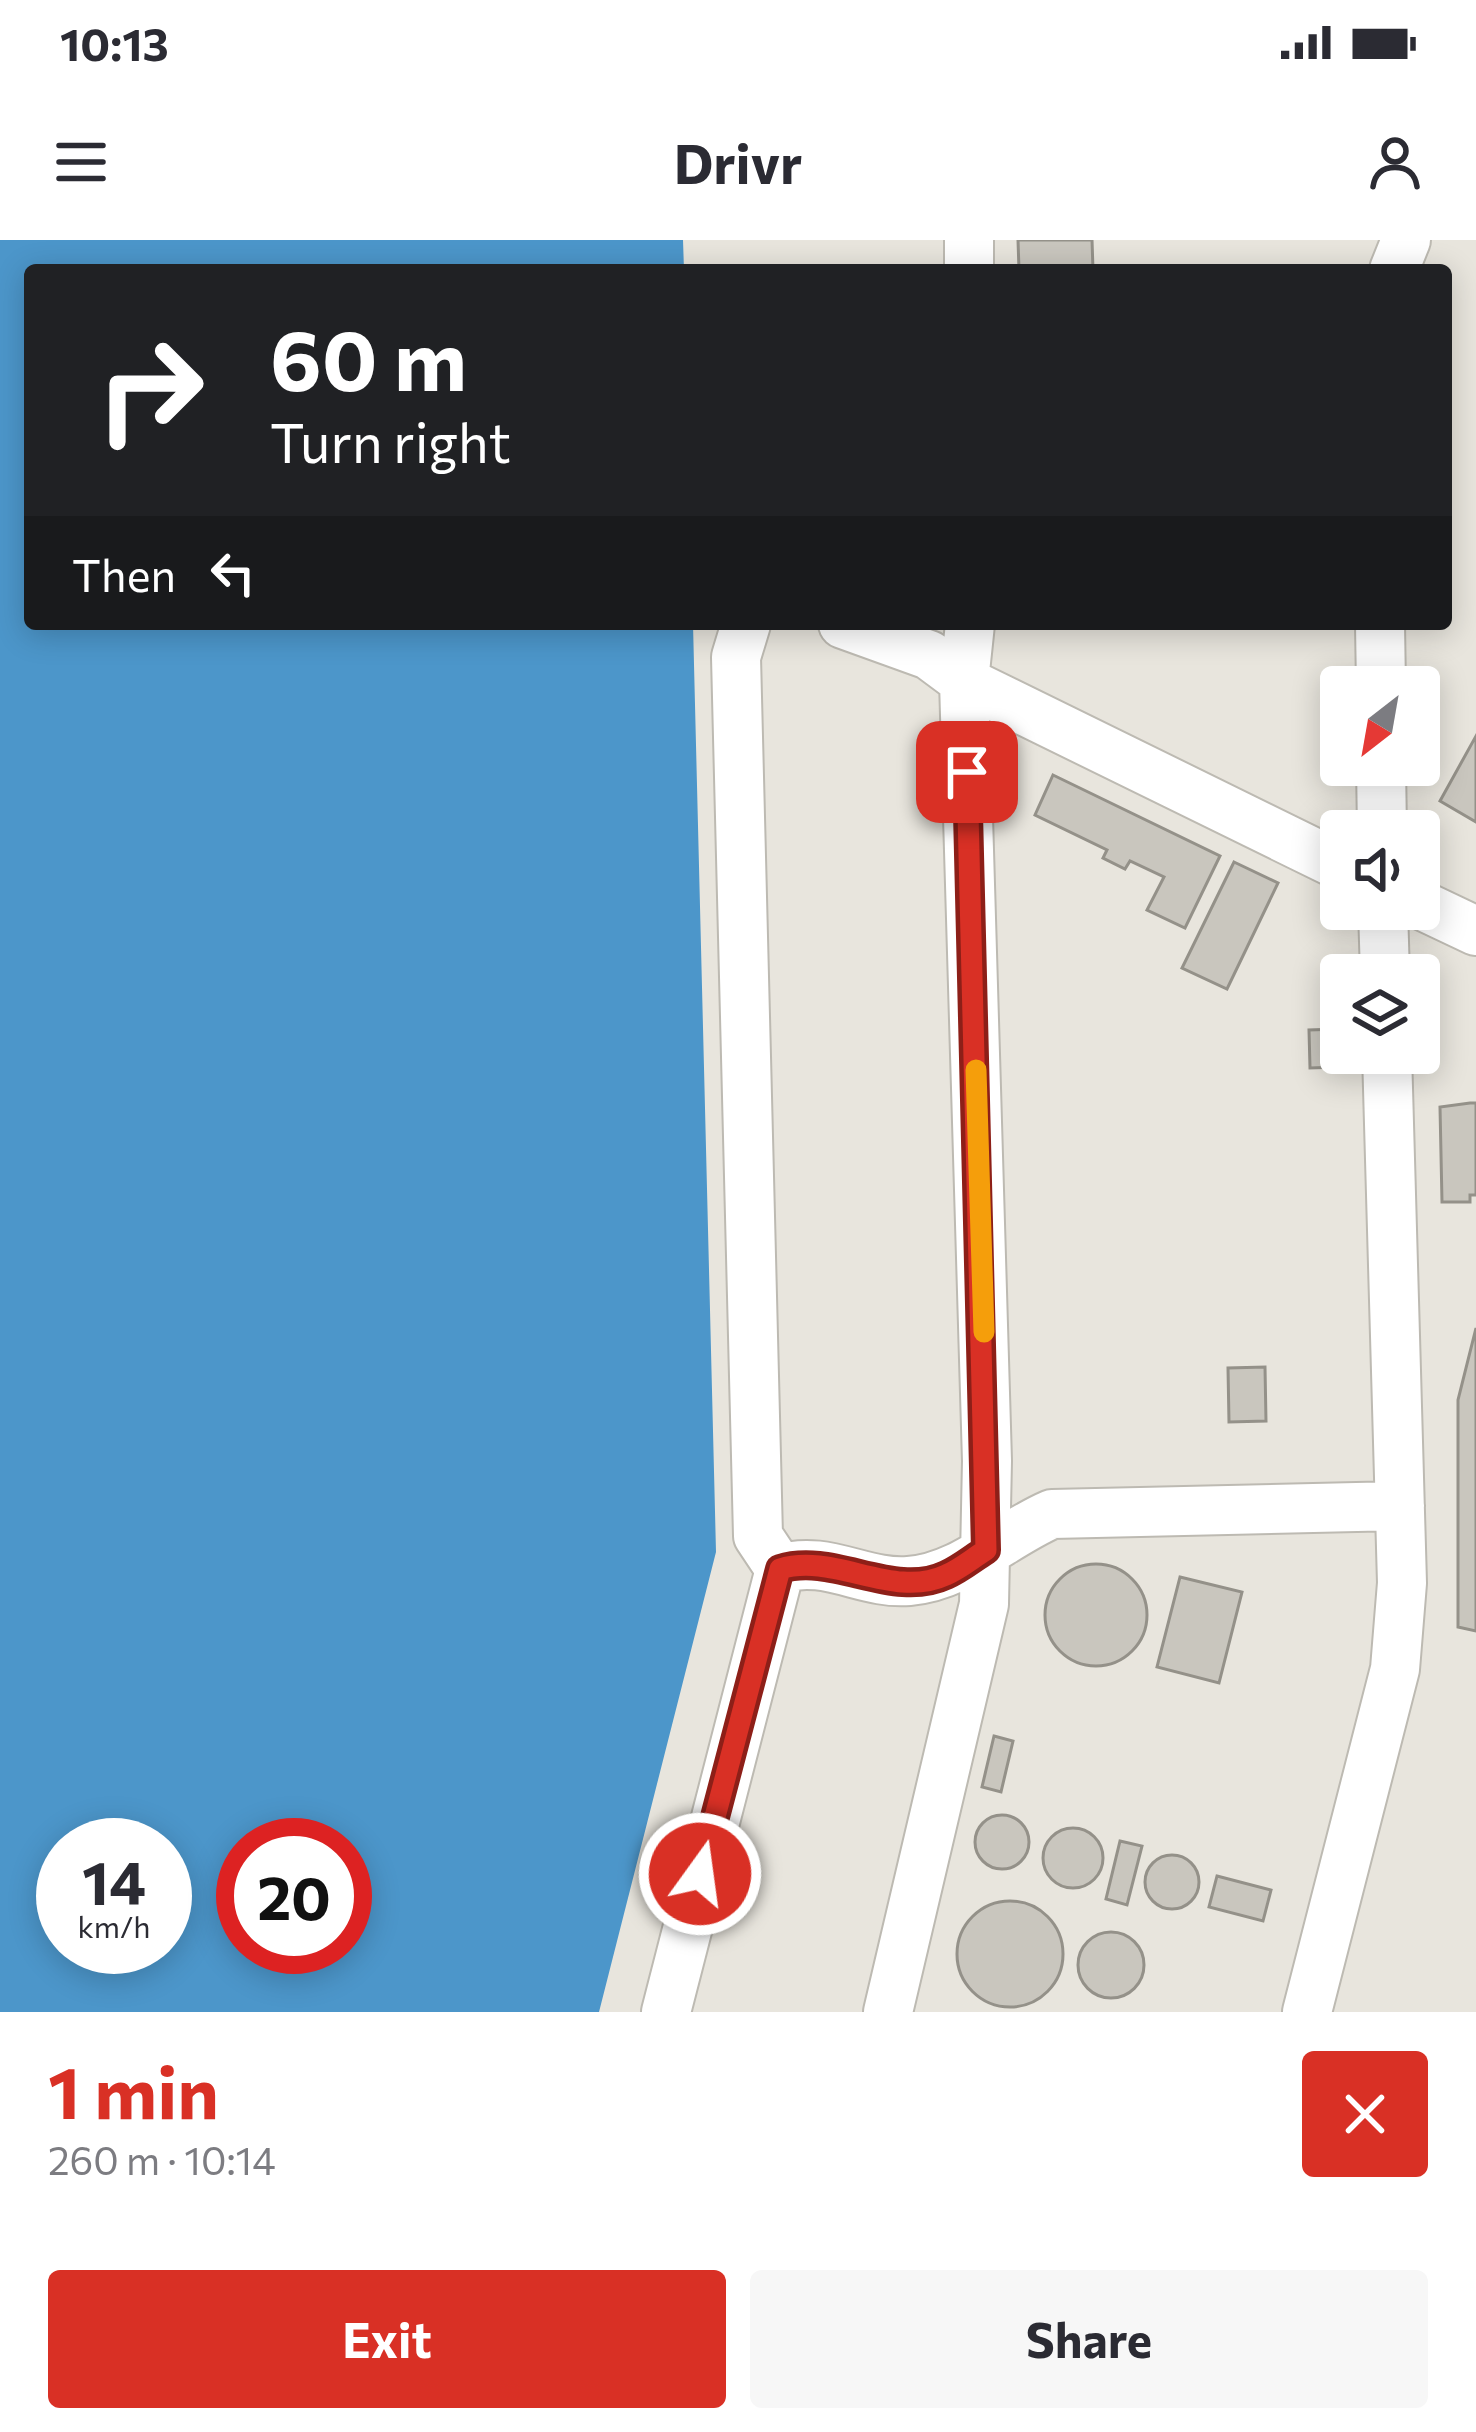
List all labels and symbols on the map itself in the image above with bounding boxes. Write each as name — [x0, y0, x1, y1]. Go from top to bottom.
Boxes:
north arrow — [1320, 666, 1440, 786]
pin — [916, 721, 1018, 823]
position arrow — [637, 1811, 763, 1937]
speed limit sign: 20 — [216, 1818, 372, 1974]

